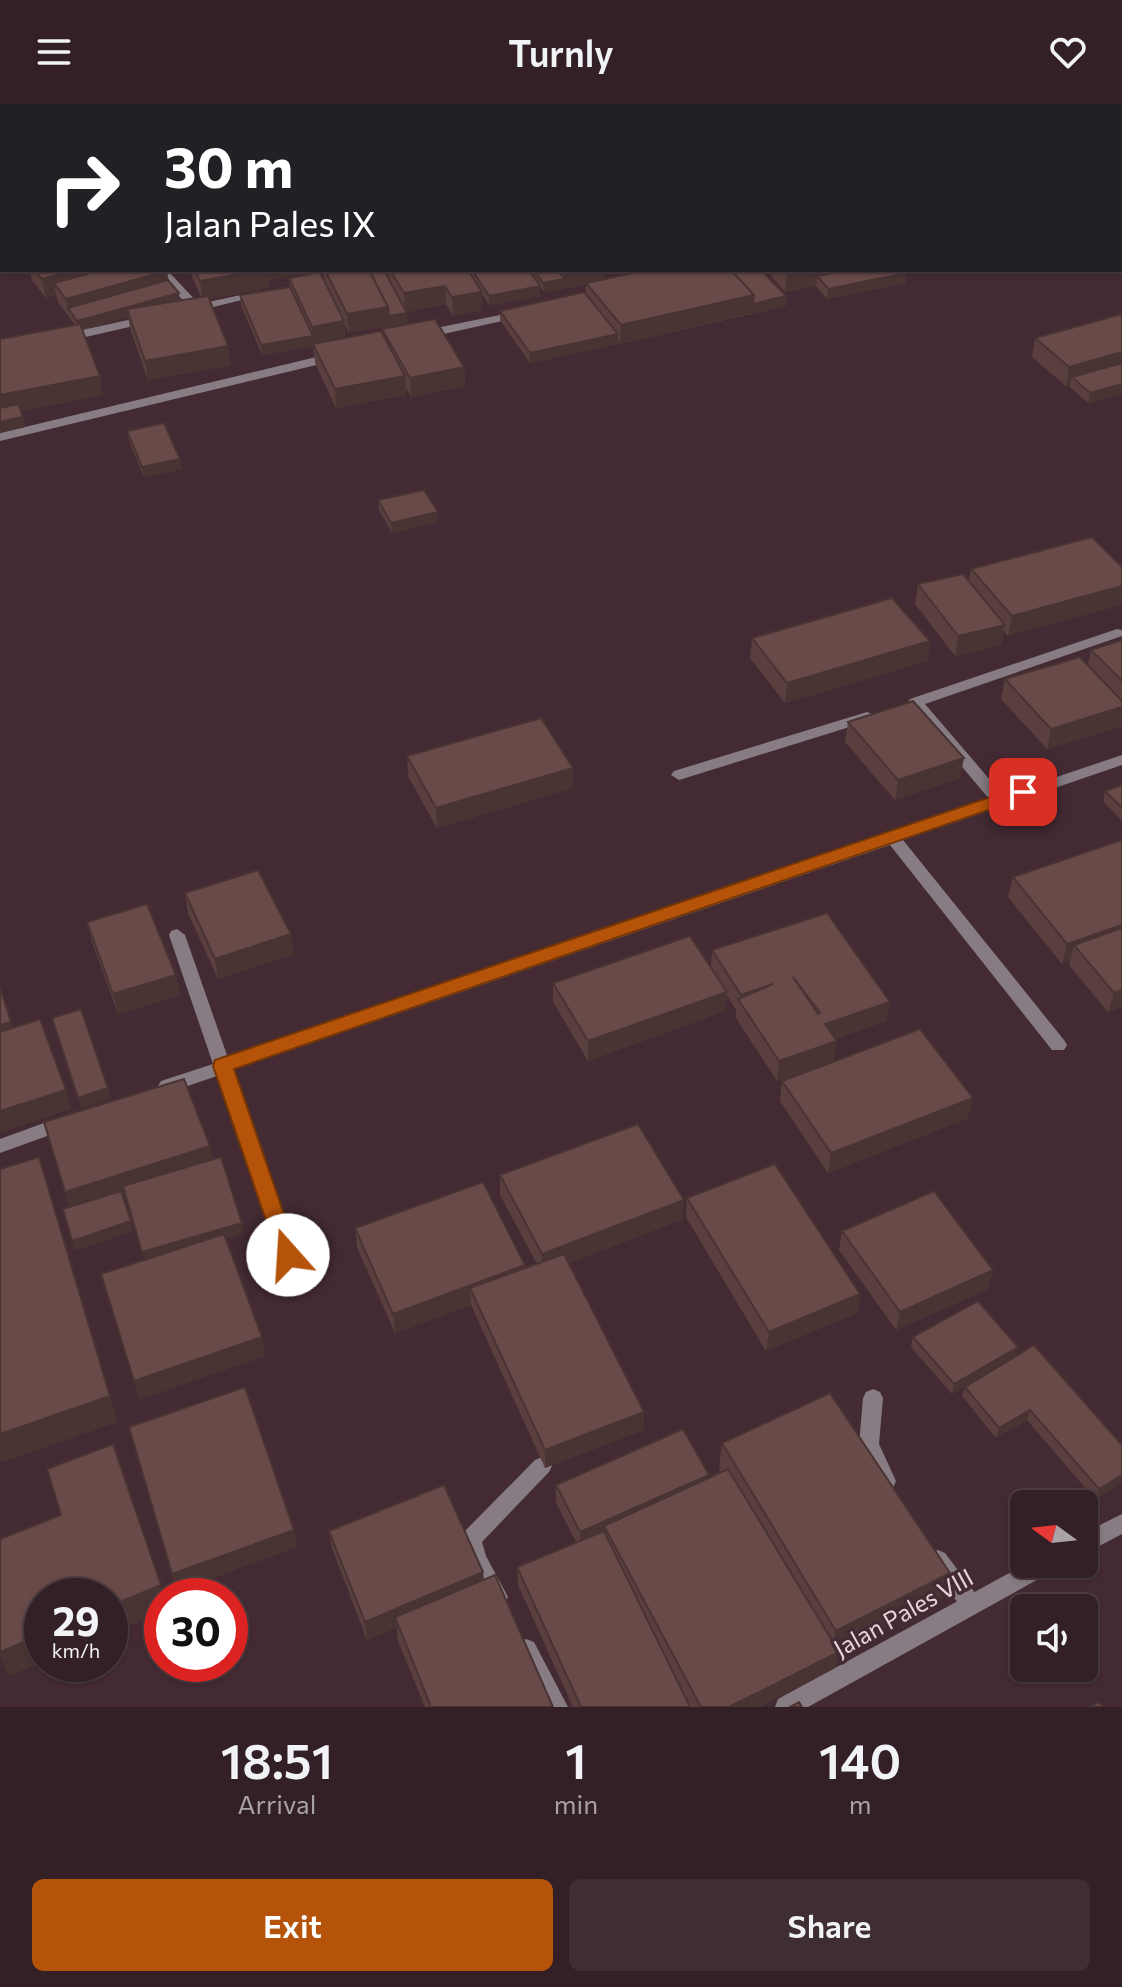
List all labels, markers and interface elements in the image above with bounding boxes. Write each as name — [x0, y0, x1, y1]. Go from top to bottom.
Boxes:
icon: menu — [32, 30, 76, 74]
text: Turnly — [508, 30, 614, 74]
icon: heart — [1046, 30, 1090, 74]
text: 30 m — [164, 131, 293, 200]
icon: right — [32, 136, 136, 240]
text: Jalan Pales IX — [164, 200, 376, 244]
pin — [989, 758, 1057, 826]
icon: arrive — [1001, 770, 1045, 814]
position arrow — [246, 1213, 330, 1297]
north arrow — [1010, 1490, 1098, 1578]
map controls — [1010, 1490, 1098, 1682]
street label: Jalan Pales VIII — [828, 1562, 978, 1662]
speed limit sign: 30 — [144, 1578, 248, 1682]
button: sound — [1010, 1594, 1098, 1682]
text: 29 — [52, 1595, 100, 1644]
text: km/h — [52, 1638, 100, 1662]
text: 18:51 — [221, 1730, 333, 1789]
text: 1 — [565, 1730, 587, 1789]
text: 140 — [819, 1730, 901, 1789]
text: Arrival — [238, 1788, 316, 1819]
text: min — [554, 1788, 598, 1819]
text: m — [849, 1788, 871, 1819]
button: Exit — [32, 1879, 553, 1971]
button: Share — [569, 1879, 1090, 1971]

